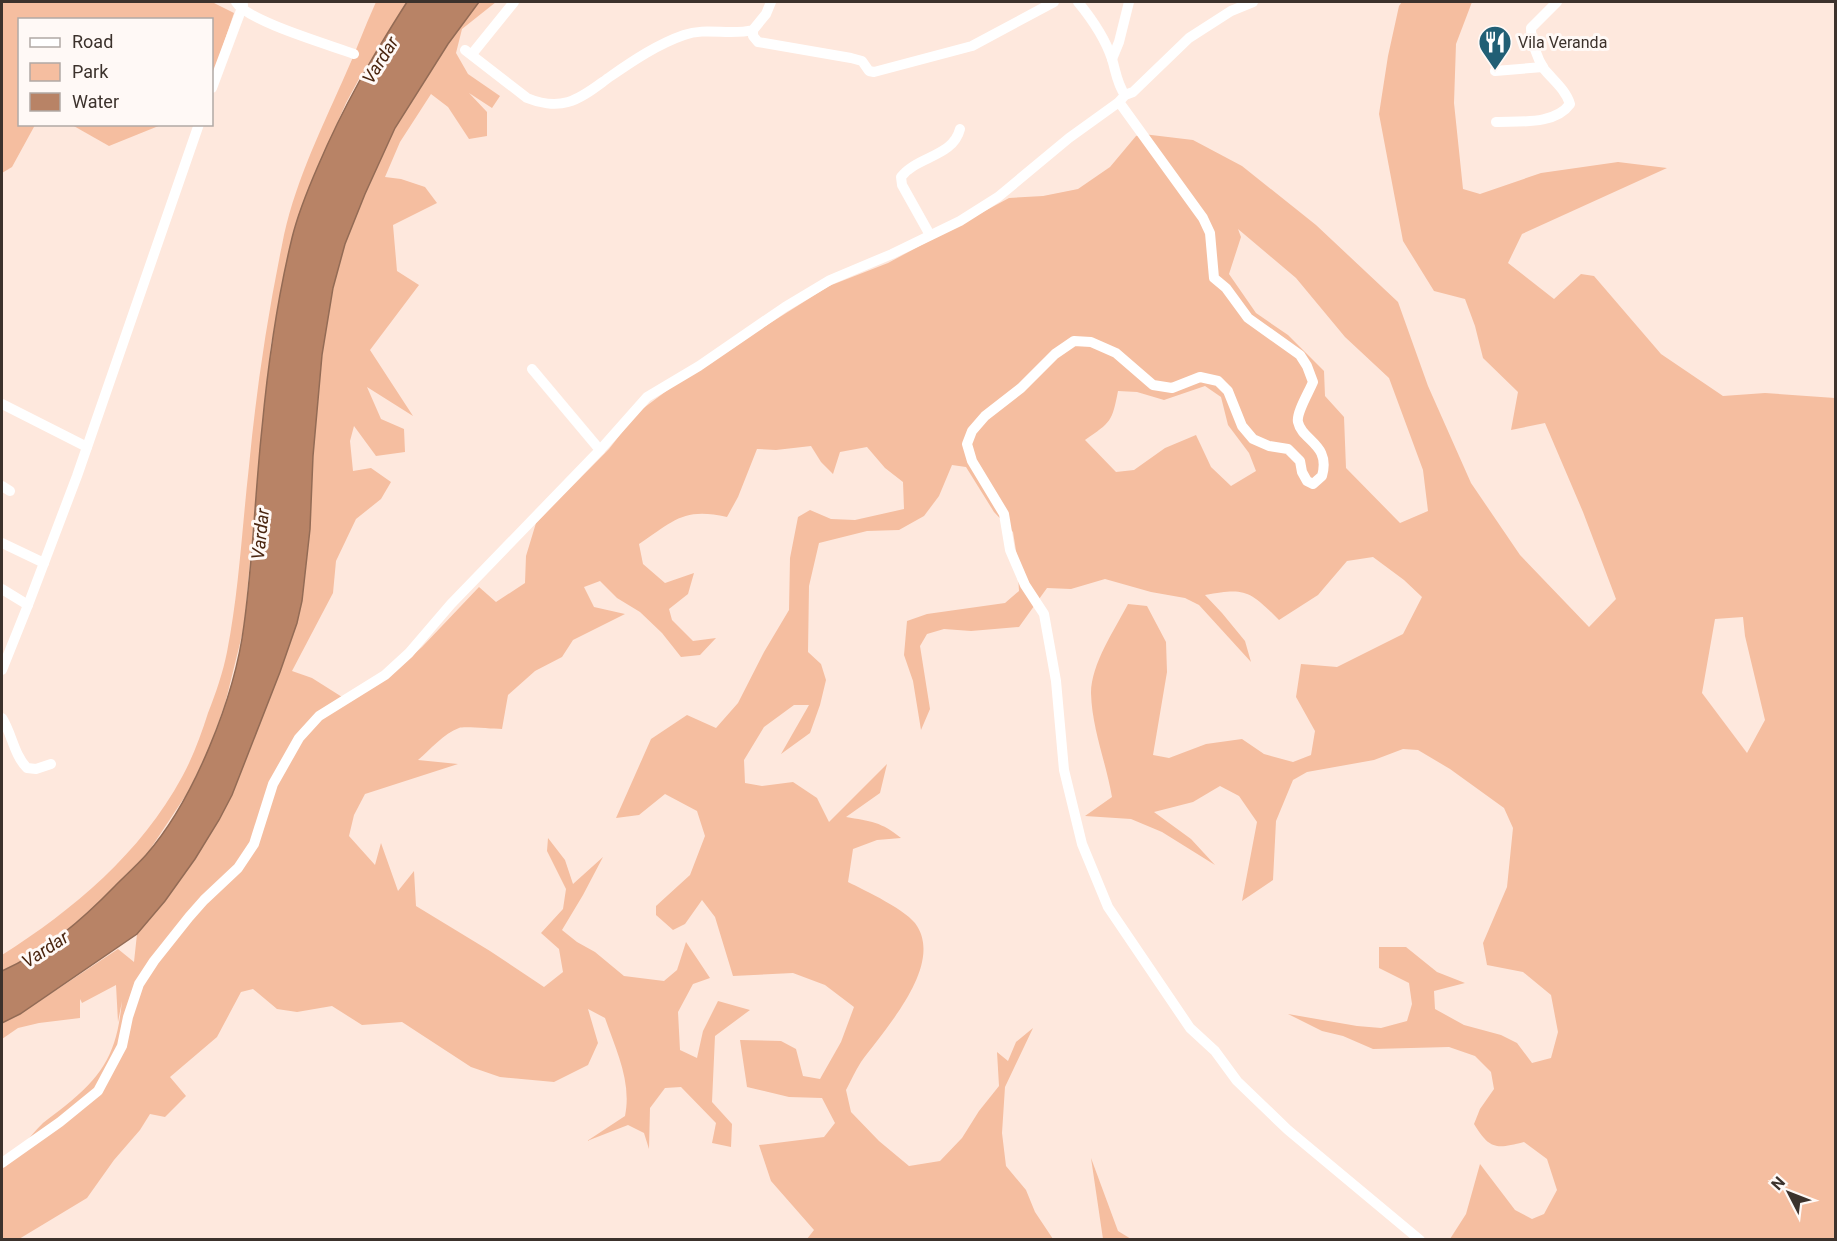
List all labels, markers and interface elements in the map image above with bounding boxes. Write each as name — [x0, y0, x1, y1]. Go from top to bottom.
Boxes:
legend — [18, 18, 213, 126]
restaurant icon: Vila Veranda — [1477, 24, 1513, 71]
text: Road — [72, 31, 113, 52]
water label: Vardar — [358, 32, 403, 87]
place label: Vila Veranda — [1518, 33, 1607, 52]
text: Park — [72, 61, 109, 82]
text: Water — [72, 91, 119, 112]
water label: Vardar — [247, 506, 273, 561]
water label: Vardar — [18, 926, 73, 972]
north arrow — [1759, 1163, 1819, 1223]
text: N — [1767, 1173, 1789, 1194]

